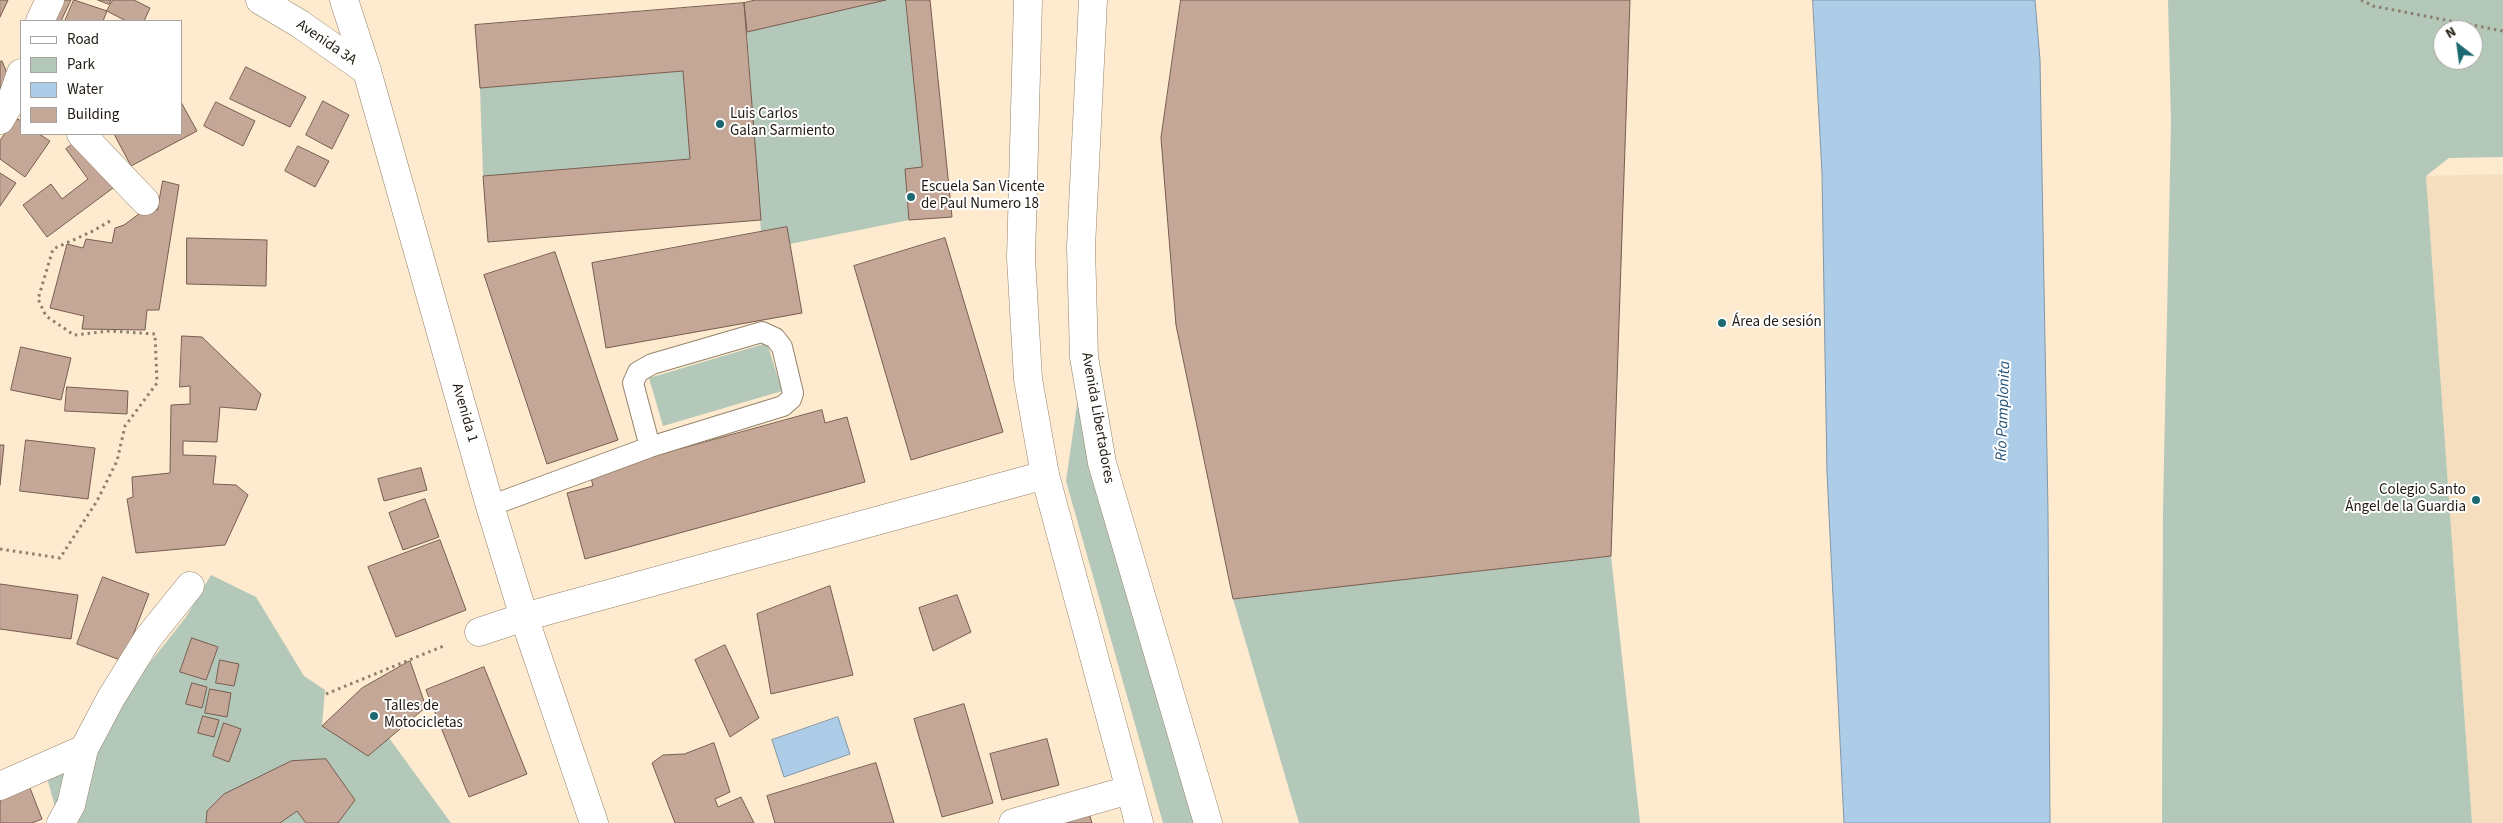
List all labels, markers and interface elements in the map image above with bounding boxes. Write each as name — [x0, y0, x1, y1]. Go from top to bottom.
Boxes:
street label: Avenida 3A — [292, 16, 360, 70]
legend — [20, 20, 182, 135]
north arrow — [2433, 20, 2483, 70]
text: N — [2442, 22, 2460, 44]
text: Road — [67, 29, 99, 50]
text: Park — [67, 54, 95, 75]
text: Water — [67, 79, 103, 100]
text: Building — [67, 104, 119, 125]
place label: Luis Carlos Galan Sarmiento — [730, 106, 835, 141]
marker: Luis Carlos Galan Sarmiento — [714, 118, 726, 130]
place label: Escuela San Vicente de Paul Numero 18 — [921, 179, 1045, 214]
marker: Escuela San Vicente de Paul Numero 18 — [905, 191, 917, 203]
place label: Área de sesión — [1732, 314, 1822, 332]
marker: Área de sesión — [1716, 317, 1728, 329]
street label: Avenida Libertadores — [1077, 351, 1117, 485]
water label: Río Pamplonita — [1993, 360, 2015, 462]
street label: Avenida 1 — [447, 381, 481, 445]
place label: Colegio Santo Ángel de la Guardia — [2345, 482, 2466, 517]
marker: Colegio Santo Ángel de la Guardia — [2470, 494, 2482, 506]
place label: Talles de Motocicletas — [384, 698, 463, 733]
marker: Talles de Motocicletas — [368, 710, 380, 722]

